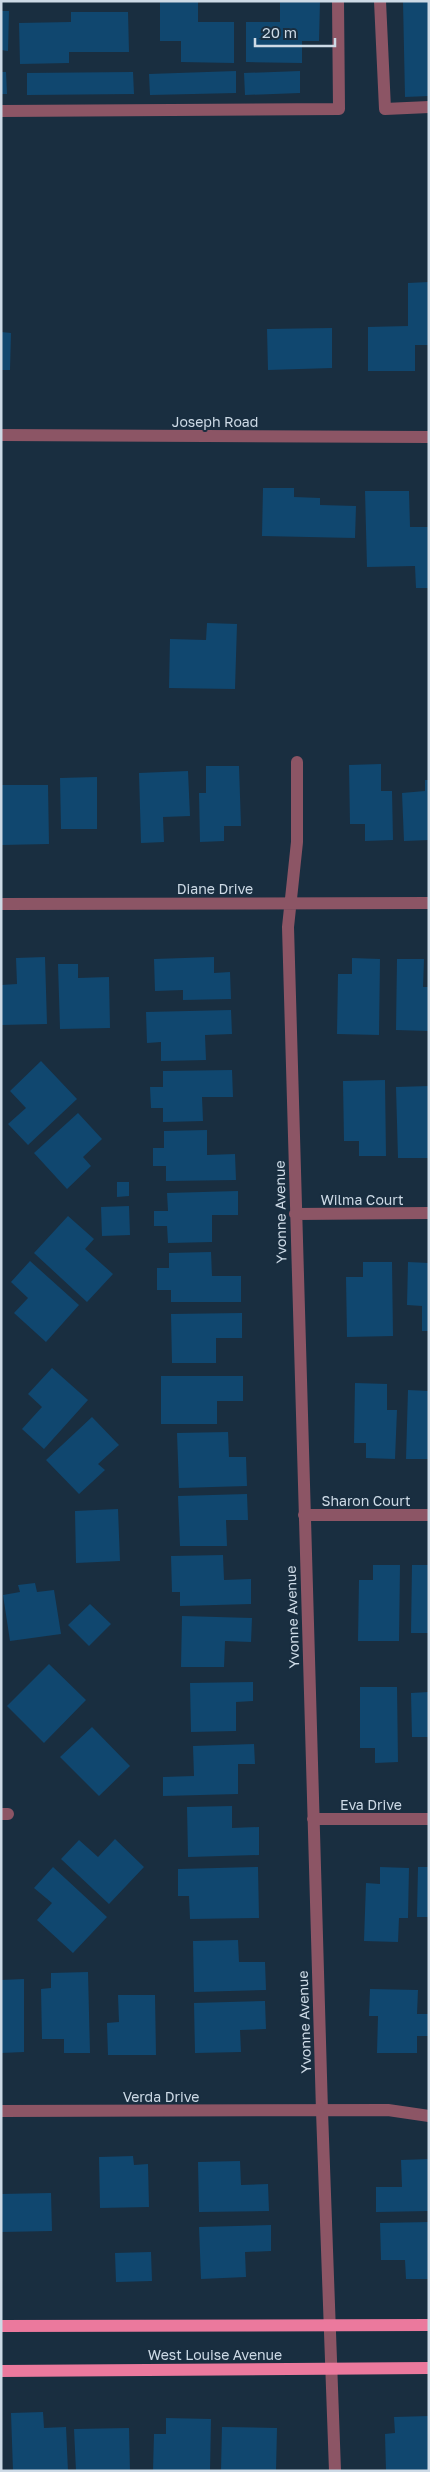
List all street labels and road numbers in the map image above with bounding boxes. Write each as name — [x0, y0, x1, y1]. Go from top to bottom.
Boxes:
street label: Joseph Road — [172, 413, 258, 430]
street label: Diane Drive — [177, 880, 253, 897]
street label: Yvonne Avenue — [271, 1160, 289, 1264]
street label: Wilma Court — [320, 1191, 404, 1208]
street label: Sharon Court — [321, 1492, 411, 1509]
street label: Yvonne Avenue — [282, 1565, 302, 1669]
street label: Eva Drive — [340, 1796, 402, 1813]
street label: Yvonne Avenue — [294, 1970, 314, 2074]
street label: Verda Drive — [123, 2088, 199, 2105]
street label: West Louise Avenue — [148, 2346, 282, 2363]

